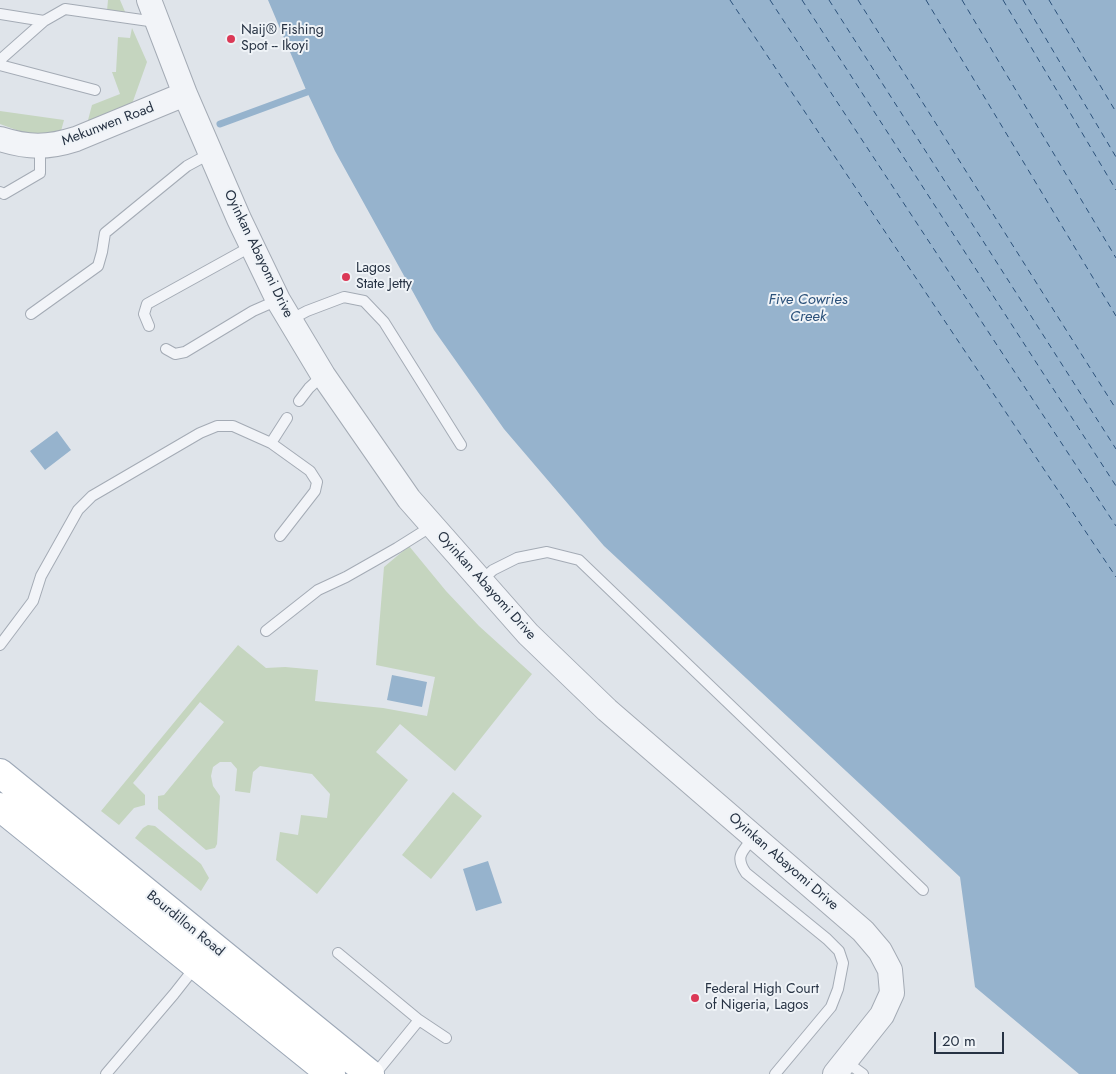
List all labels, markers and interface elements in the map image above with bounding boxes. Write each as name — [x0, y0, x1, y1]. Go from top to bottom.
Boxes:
place label: Naij® Fishing Spot -- Ikoyi — [241, 23, 324, 56]
marker: Naij® Fishing Spot -- Ikoyi — [225, 33, 237, 45]
street label: Mekunwen Road — [59, 100, 157, 150]
street label: Oyinkan Abayomi Drive — [220, 187, 296, 321]
place label: Lagos State Jetty — [356, 261, 412, 294]
marker: Lagos State Jetty — [340, 271, 352, 283]
water label: Five Cowries Creek — [769, 291, 847, 326]
street label: Oyinkan Abayomi Drive — [433, 528, 539, 644]
street label: Oyinkan Abayomi Drive — [725, 810, 841, 914]
street label: Bourdillon Road — [143, 888, 227, 960]
place label: Federal High Court of Nigeria, Lagos — [705, 982, 819, 1014]
marker: Federal High Court of Nigeria, Lagos — [689, 992, 701, 1004]
scale bar — [936, 1022, 1006, 1054]
text: 20 m — [942, 1030, 976, 1052]

